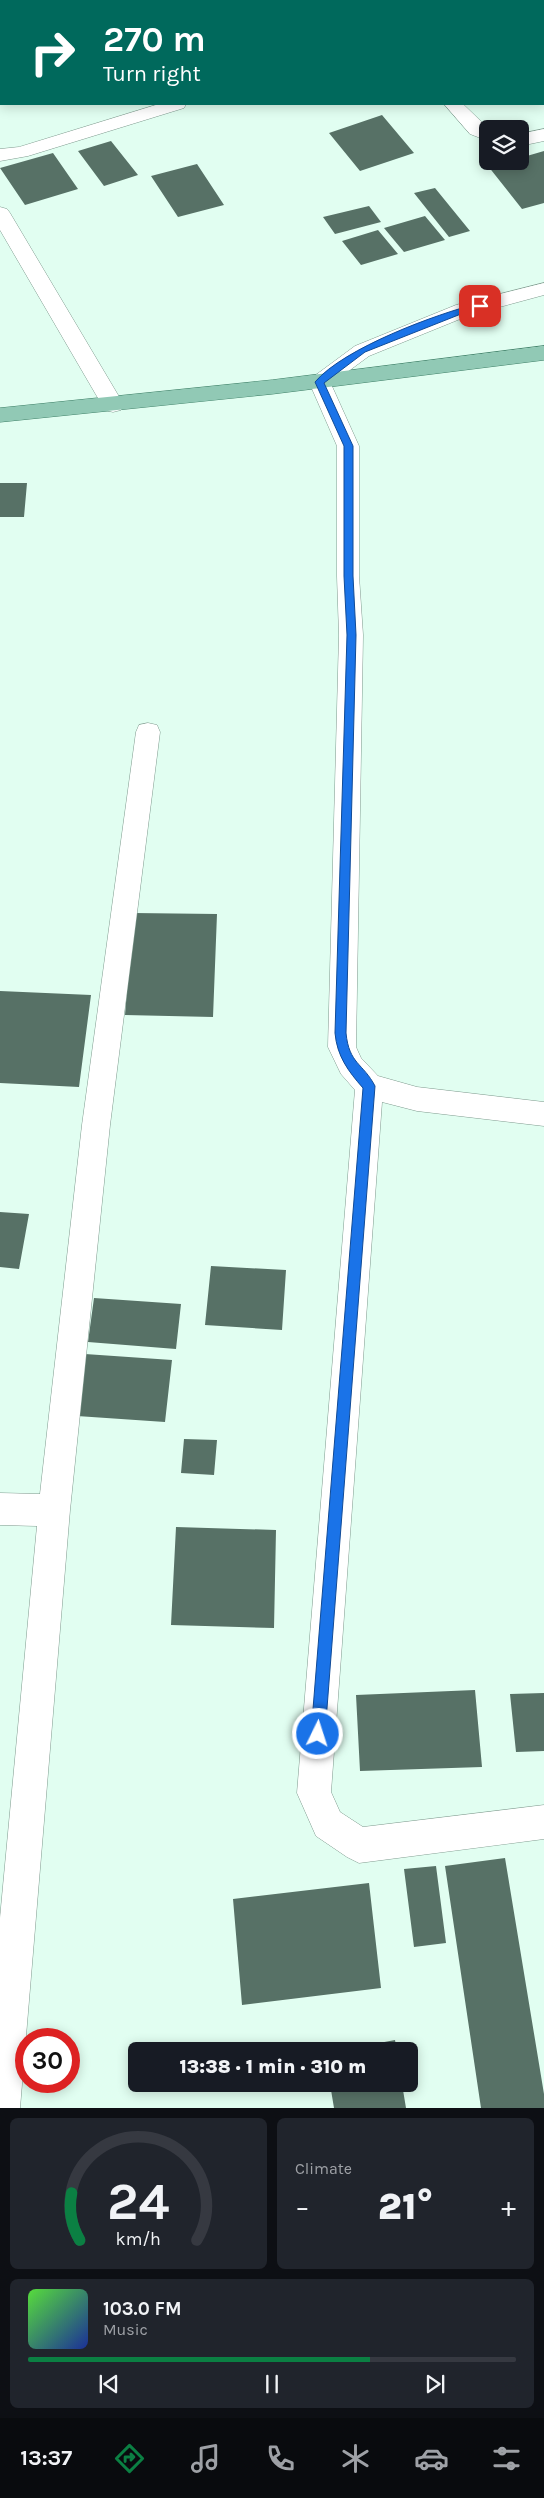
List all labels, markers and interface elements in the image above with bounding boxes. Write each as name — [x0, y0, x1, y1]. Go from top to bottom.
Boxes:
text: 270 m — [103, 19, 206, 60]
icon: right — [20, 20, 85, 85]
text: Turn right — [103, 61, 201, 87]
map controls — [479, 120, 529, 170]
button: layers — [479, 120, 529, 170]
pin — [459, 285, 501, 327]
icon: arrive — [466, 292, 494, 320]
position arrow — [291, 1707, 343, 1759]
speed limit sign: 30 — [15, 2028, 80, 2093]
text: 13:38 · 1 min · 310 m — [180, 2056, 366, 2078]
text: Climate — [295, 2159, 352, 2178]
text: 24 — [107, 2171, 170, 2232]
text: 21° — [378, 2184, 433, 2229]
text: − — [295, 2190, 310, 2223]
text: + — [501, 2190, 516, 2223]
text: km/h — [116, 2229, 161, 2250]
text: 103.0 FM — [103, 2298, 182, 2320]
text: Music — [103, 2320, 148, 2339]
icon: previous — [95, 2370, 123, 2398]
icon: pause — [258, 2370, 286, 2398]
icon: next — [421, 2370, 449, 2398]
icon: directions — [112, 2441, 147, 2476]
icon: music — [188, 2441, 223, 2476]
icon: phone — [263, 2441, 298, 2476]
icon: climate — [338, 2441, 373, 2476]
icon: car — [414, 2441, 449, 2476]
icon: filters — [489, 2441, 524, 2476]
text: 13:37 — [20, 2445, 72, 2471]

